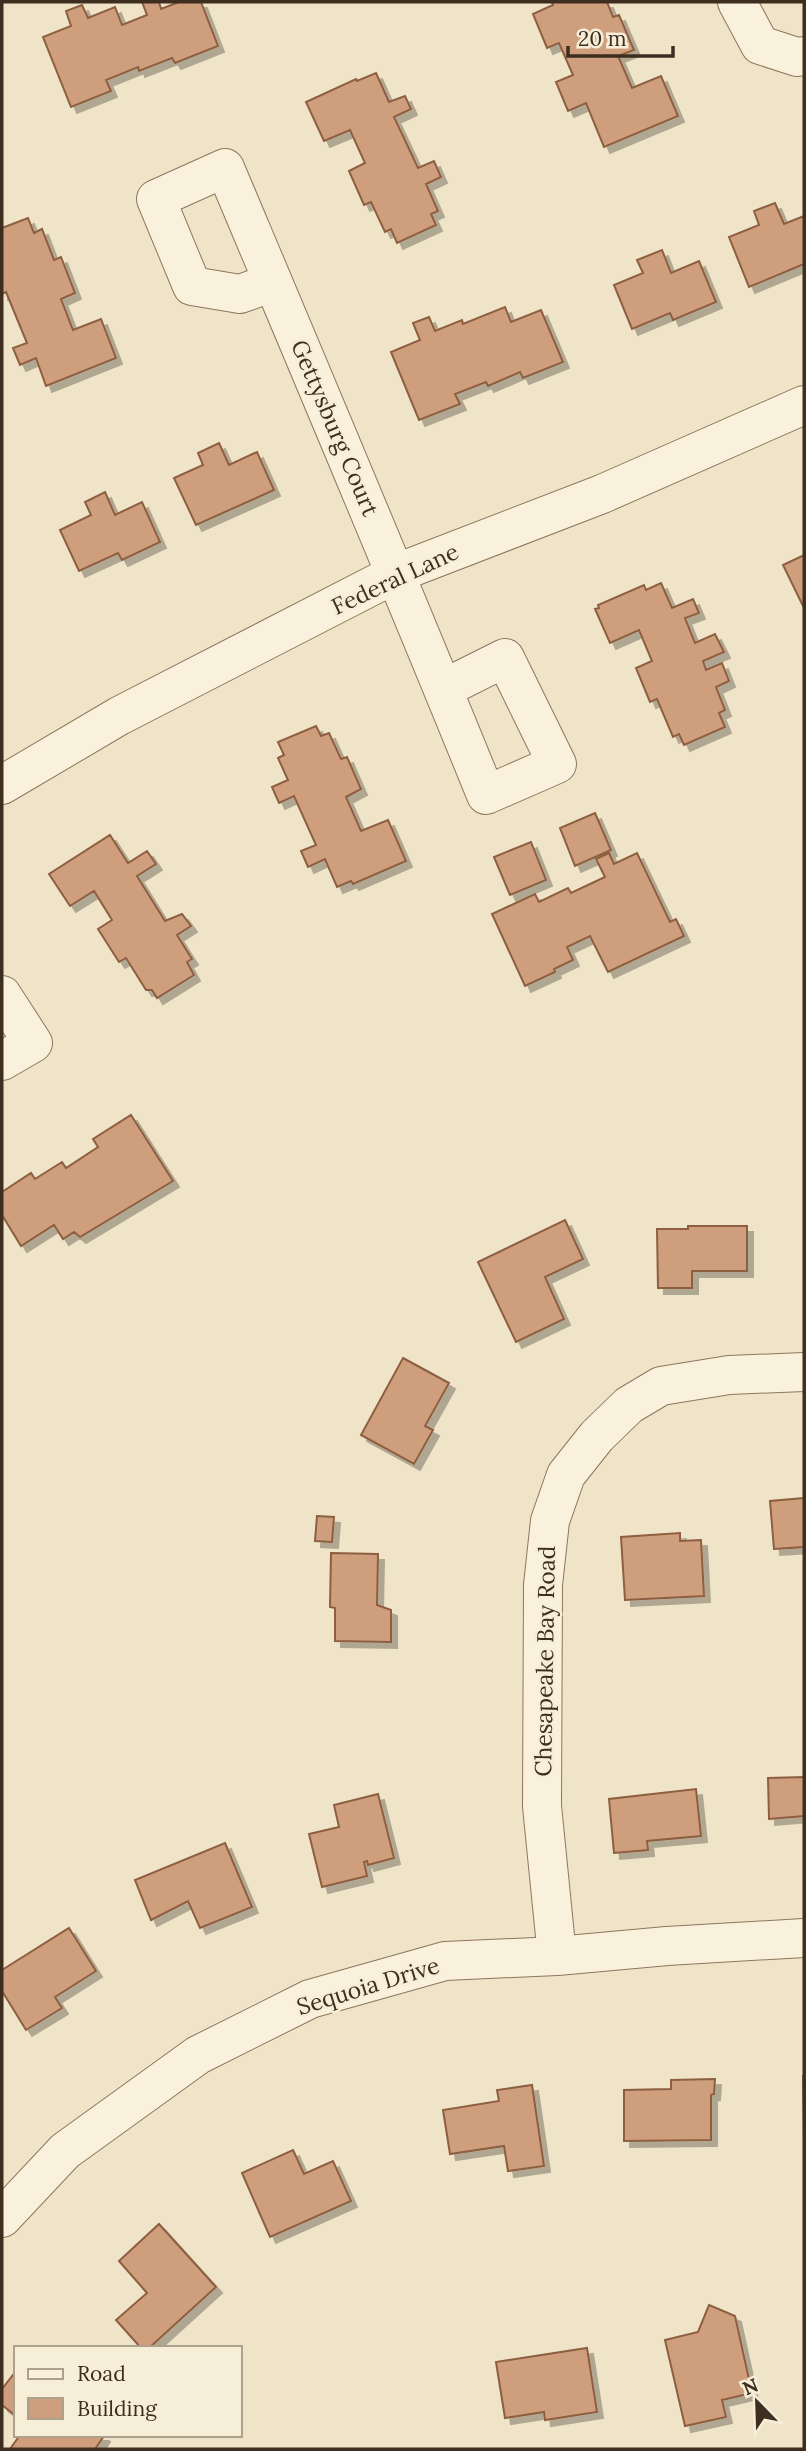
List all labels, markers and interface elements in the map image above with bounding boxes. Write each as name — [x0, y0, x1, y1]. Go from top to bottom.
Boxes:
scale bar — [568, 14, 673, 58]
text: 20 m — [578, 25, 627, 52]
street label: Gettysburg Court — [285, 335, 386, 520]
street label: Federal Lane — [327, 536, 463, 621]
street label: Chesapeake Bay Road — [528, 1545, 561, 1777]
street label: Sequoia Drive — [293, 1950, 443, 2021]
legend — [14, 2346, 242, 2437]
text: Road — [77, 2360, 126, 2387]
north arrow — [722, 2367, 792, 2437]
text: N — [739, 2372, 762, 2400]
text: Building — [77, 2395, 157, 2422]

